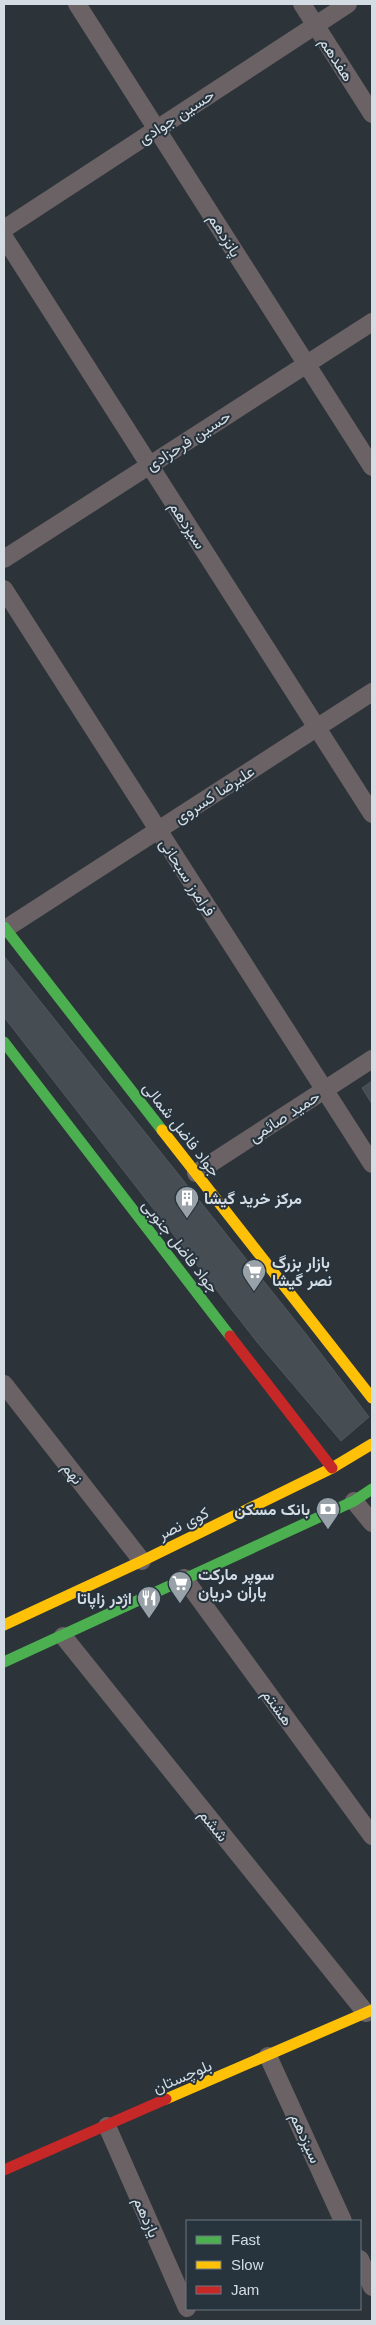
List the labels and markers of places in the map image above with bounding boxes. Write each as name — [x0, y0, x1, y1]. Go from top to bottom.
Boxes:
building icon: مرکز خرید گیشا — [174, 1185, 200, 1219]
place label: مرکز خرید گیشا — [204, 1190, 302, 1209]
place label: بازار بزرگ نصر گیشا — [272, 1254, 333, 1291]
supermarket icon: بازار بزرگ نصر گیشا — [241, 1258, 267, 1292]
bank icon: بانک مسکن — [315, 1496, 341, 1530]
place label: بانک مسکن — [234, 1501, 310, 1519]
place label: سوپر مارکت یاران دریان — [198, 1566, 274, 1603]
supermarket icon: سوپر مارکت یاران دریان — [167, 1570, 193, 1604]
restaurant icon: اژدر زاپاتا — [136, 1585, 162, 1619]
place label: اژدر زاپاتا — [77, 1590, 132, 1610]

